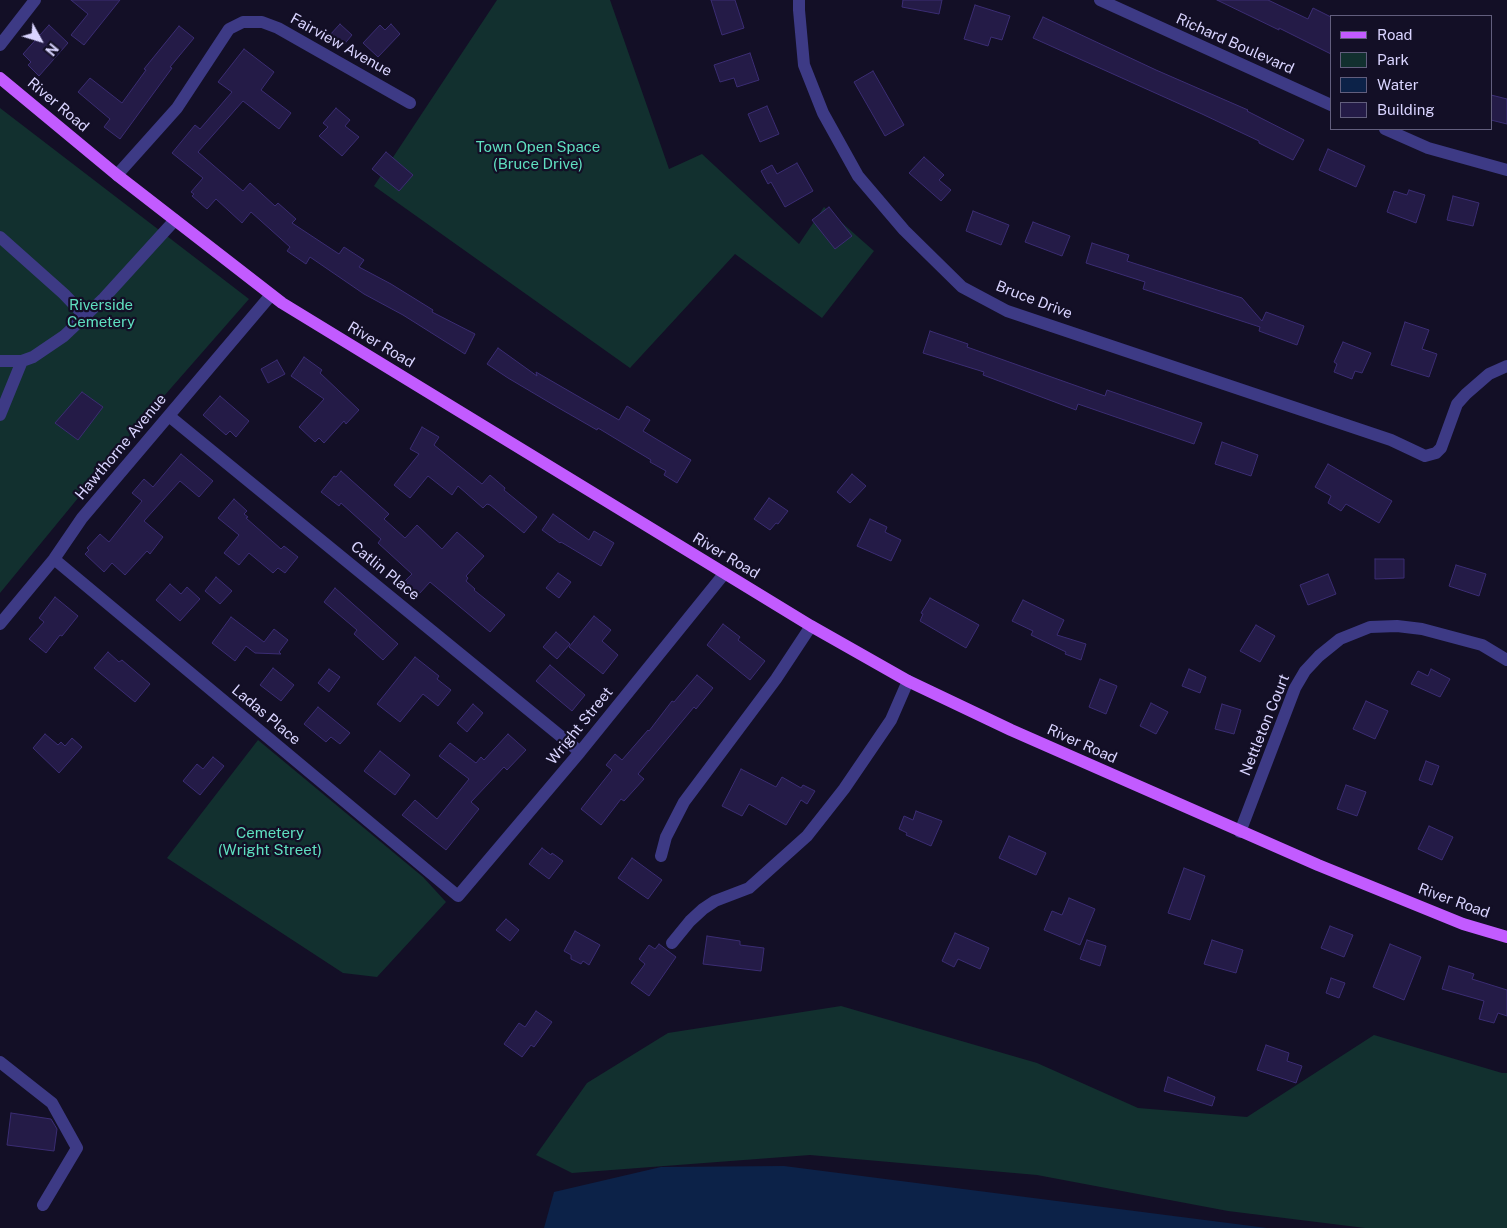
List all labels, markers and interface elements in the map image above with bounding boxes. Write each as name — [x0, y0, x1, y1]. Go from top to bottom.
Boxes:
street label: Fairview Avenue — [287, 10, 395, 80]
street label: Richard Boulevard — [1173, 10, 1297, 78]
north arrow — [15, 15, 65, 65]
legend — [1330, 15, 1492, 130]
text: Road — [1377, 26, 1413, 43]
text: N — [42, 40, 61, 59]
text: Park — [1377, 51, 1409, 68]
street label: River Road — [24, 74, 92, 136]
text: Water — [1377, 76, 1419, 93]
text: Building — [1377, 101, 1435, 118]
park label: Town Open Space (Bruce Drive) — [476, 138, 600, 173]
street label: Bruce Drive — [993, 277, 1075, 323]
park label: Riverside Cemetery — [67, 296, 135, 331]
street label: River Road — [344, 318, 418, 372]
street label: Hawthorne Avenue — [72, 391, 170, 503]
street label: River Road — [689, 529, 763, 583]
street label: Catlin Place — [347, 538, 423, 604]
street label: Nettleton Court — [1236, 672, 1294, 778]
street label: Ladas Place — [228, 681, 304, 749]
street label: Wright Street — [543, 684, 617, 768]
street label: River Road — [1044, 721, 1120, 767]
park label: Cemetery (Wright Street) — [218, 824, 322, 859]
street label: River Road — [1416, 880, 1492, 922]

